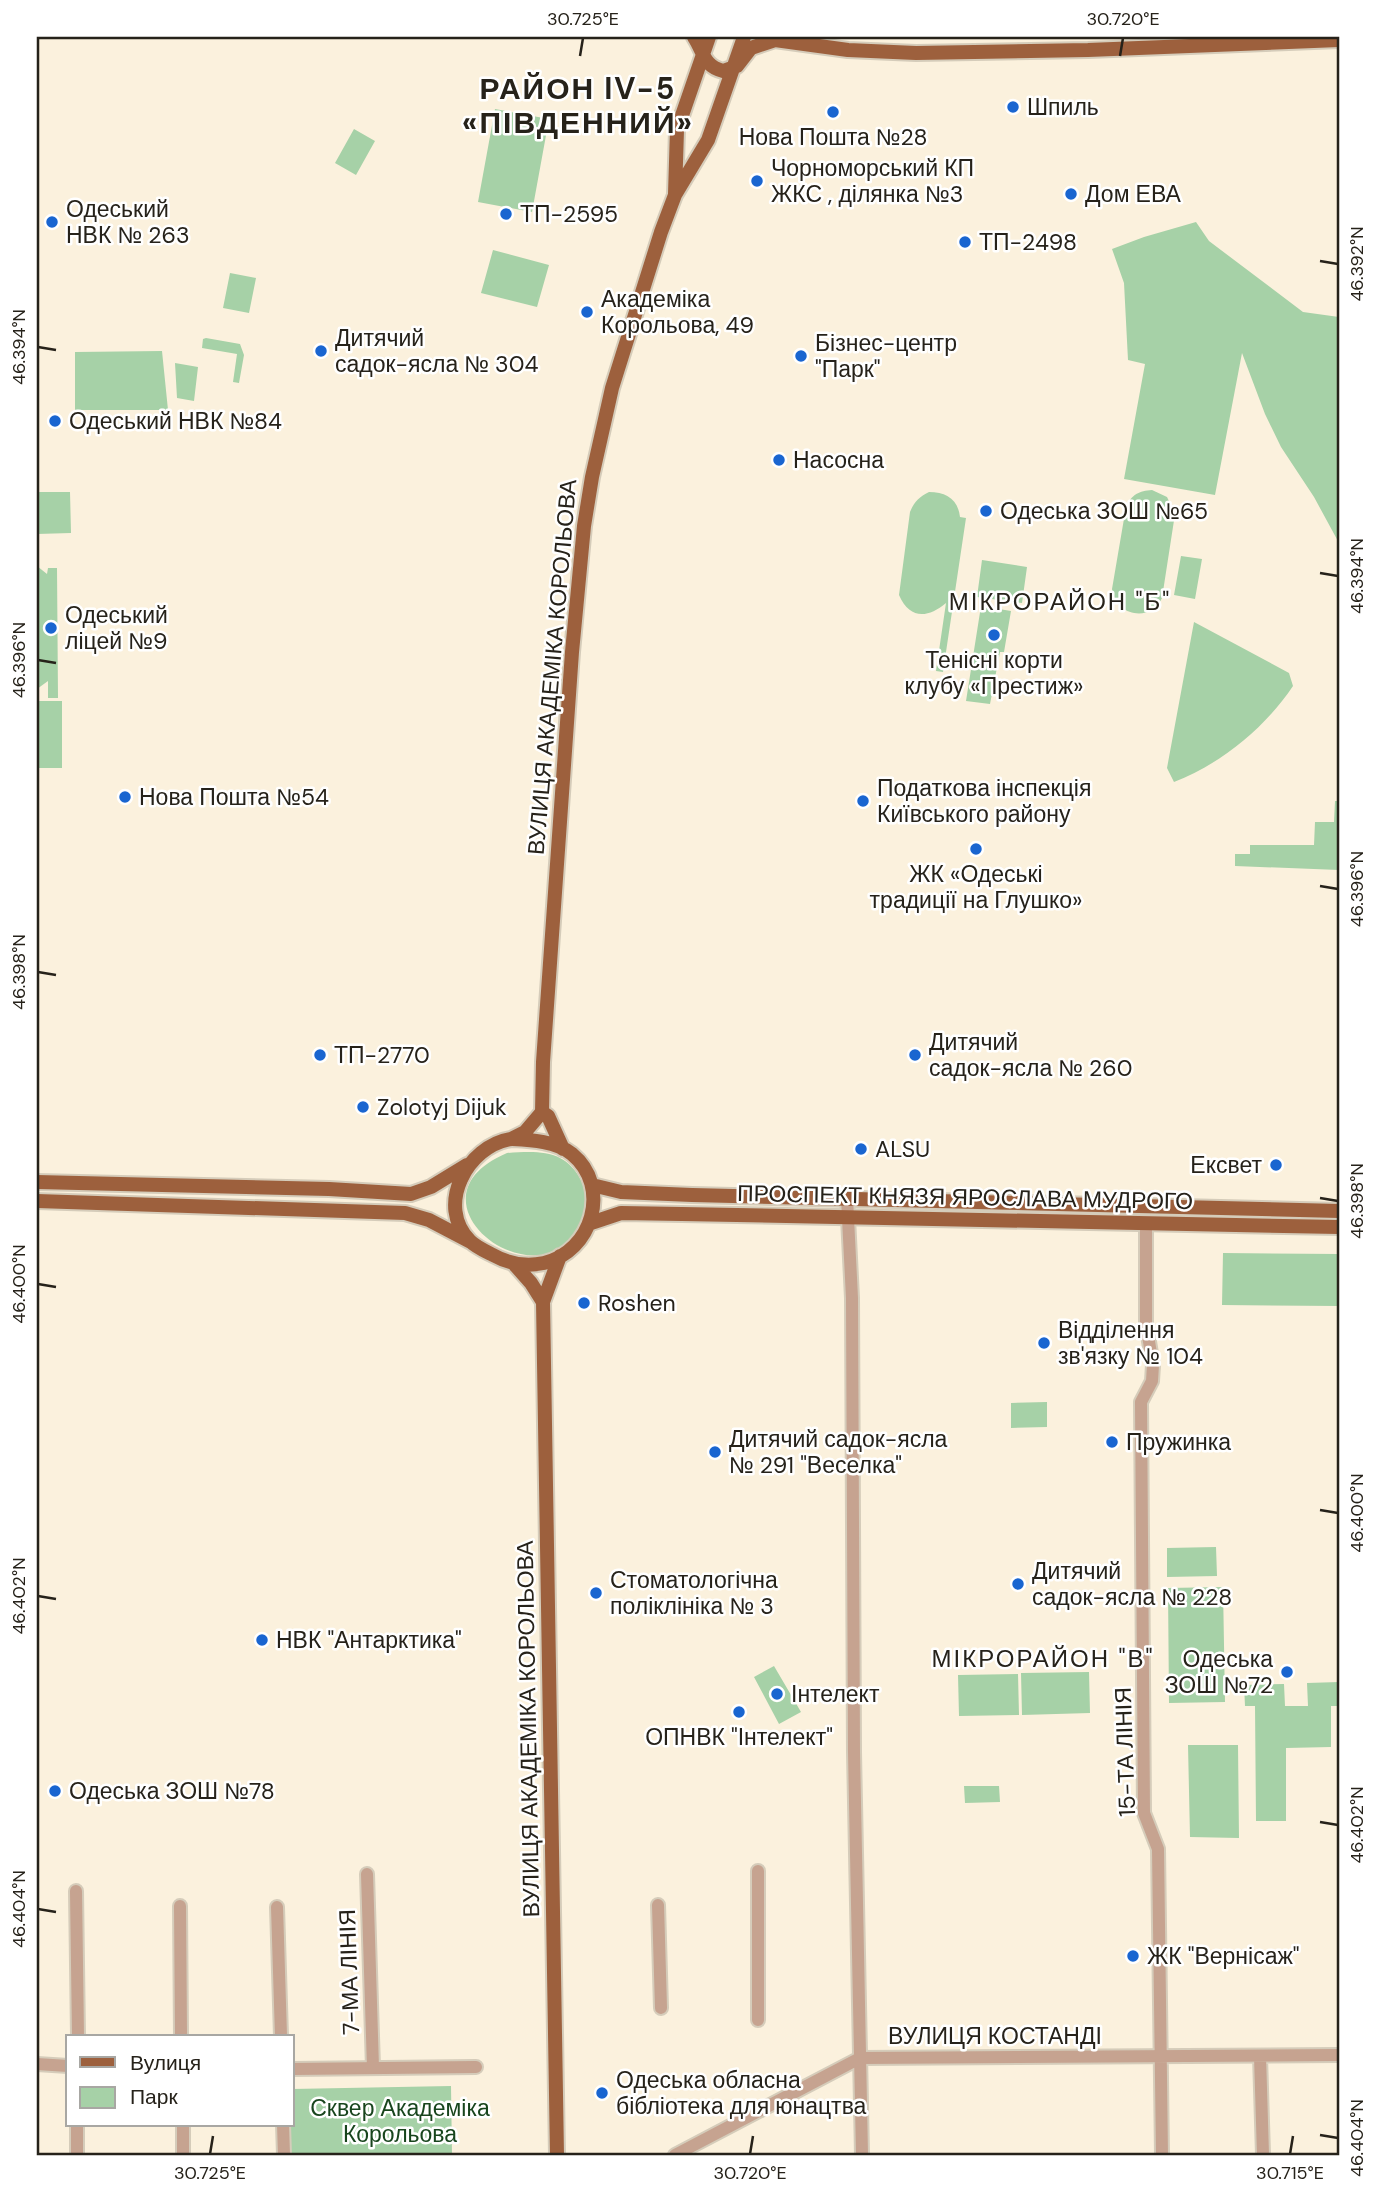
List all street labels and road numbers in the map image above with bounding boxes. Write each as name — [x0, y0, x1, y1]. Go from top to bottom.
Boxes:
street label: ВУЛИЦЯ АКАДЕМІКА КОРОЛЬОВА — [521, 477, 583, 856]
street label: ПРОСПЕКТ КНЯЗЯ ЯРОСЛАВА МУДРОГО — [737, 1178, 1193, 1216]
street label: ВУЛИЦЯ АКАДЕМІКА КОРОЛЬОВА — [510, 1540, 546, 1918]
street label: 15-ТА ЛІНІЯ — [1108, 1687, 1142, 1817]
street label: 7-МА ЛІНІЯ — [332, 1909, 366, 2035]
street label: ВУЛИЦЯ КОСТАНДІ — [888, 2021, 1102, 2051]

